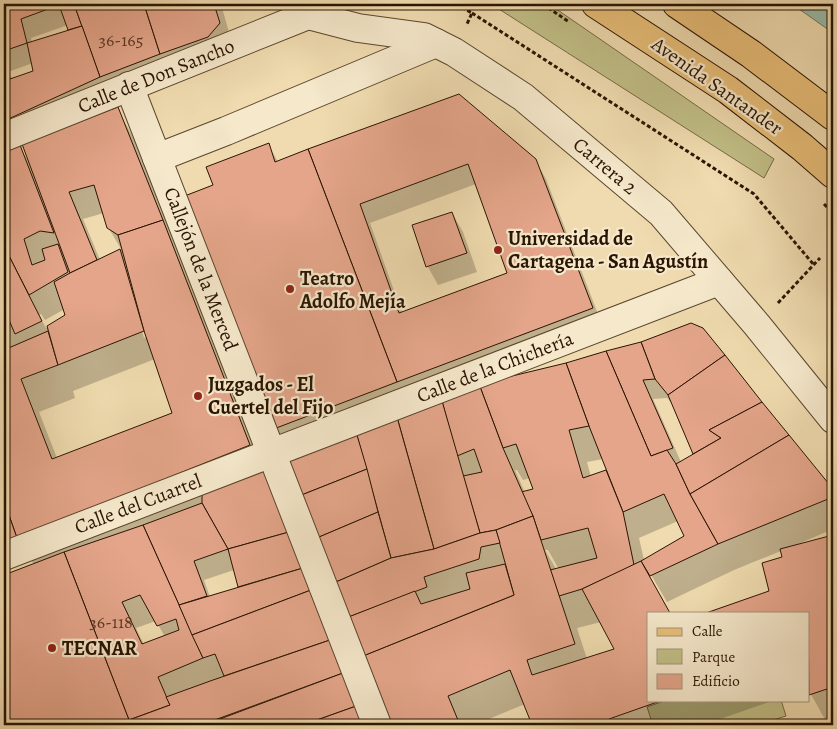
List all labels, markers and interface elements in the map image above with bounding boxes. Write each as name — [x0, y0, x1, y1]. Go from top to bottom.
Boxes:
house number: 36-165 — [99, 28, 143, 52]
street label: Avenida Santander — [645, 30, 788, 141]
street label: Calle de Don Sancho — [74, 32, 238, 120]
street label: Carrera 2 — [567, 131, 643, 201]
street label: Callejón de la Merced — [157, 183, 245, 355]
place label: Universidad de Cartagena - San Agustín — [508, 225, 708, 275]
marker: Universidad de Cartagena - San Agustín — [492, 244, 504, 256]
place label: Teatro Adolfo Mejía — [299, 265, 406, 315]
marker: Teatro Adolfo Mejía — [284, 283, 296, 295]
street label: Calle de la Chichería — [413, 324, 578, 409]
place label: Juzgados - El Cuertel del Fijo — [208, 371, 334, 421]
marker: Juzgados - El Cuertel del Fijo — [192, 390, 204, 402]
street label: Calle del Cuartel — [71, 467, 205, 541]
house number: 36-118 — [89, 610, 133, 634]
legend — [647, 612, 810, 702]
text: Calle — [692, 621, 723, 641]
place label: TECNAR — [62, 635, 137, 662]
marker: TECNAR — [46, 642, 58, 654]
text: Parque — [692, 647, 735, 667]
text: Edificio — [692, 671, 740, 691]

